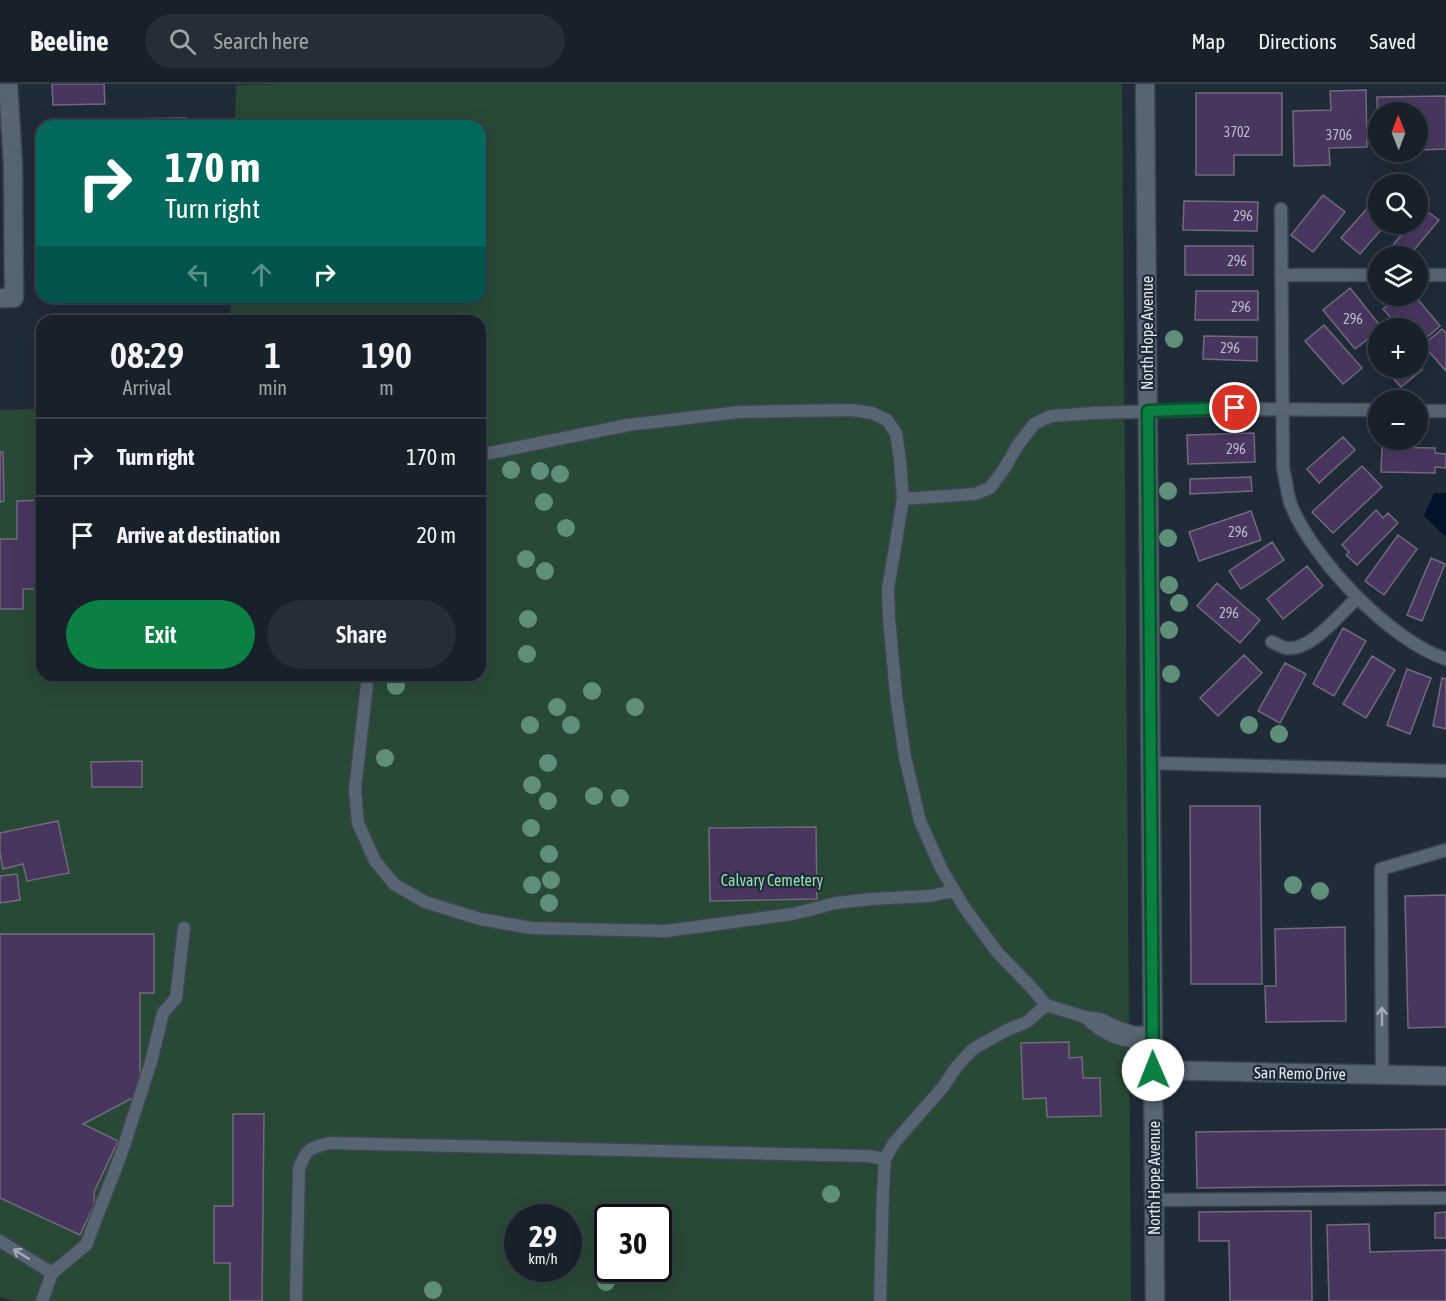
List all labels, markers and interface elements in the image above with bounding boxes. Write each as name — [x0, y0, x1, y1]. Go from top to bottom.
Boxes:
search box — [145, 14, 565, 68]
text: Beeline — [30, 25, 109, 57]
icon: search — [166, 25, 199, 58]
text: Search here — [214, 28, 309, 54]
text: Map — [1191, 29, 1225, 53]
text: Directions — [1258, 29, 1337, 53]
text: Saved — [1370, 29, 1416, 53]
north arrow — [1368, 102, 1428, 162]
map controls — [1368, 102, 1428, 450]
house number: 3702 — [1224, 124, 1250, 140]
house number: 3706 — [1326, 127, 1353, 143]
text: 170 m — [165, 143, 260, 191]
icon: right — [66, 144, 144, 222]
button: search — [1368, 174, 1428, 234]
text: Turn right — [165, 193, 260, 224]
house number: 296 — [1233, 208, 1253, 224]
button: layers — [1368, 246, 1428, 306]
house number: 296 — [1227, 253, 1247, 269]
icon: left — [182, 258, 215, 291]
icon: ahead — [245, 258, 278, 291]
icon: right — [308, 258, 341, 291]
street label: North Hope Avenue — [1138, 276, 1157, 390]
house number: 296 — [1231, 299, 1251, 315]
house number: 296 — [1343, 311, 1363, 327]
button: + — [1368, 318, 1428, 378]
text: 08:29 — [110, 334, 184, 376]
text: 1 — [264, 334, 281, 376]
text: 190 — [361, 334, 412, 376]
house number: 296 — [1220, 340, 1240, 356]
text: Arrival — [123, 376, 172, 399]
text: min — [258, 376, 287, 399]
text: m — [379, 376, 394, 399]
pin — [1209, 382, 1260, 433]
button: − — [1368, 390, 1428, 450]
icon: arrive — [1218, 391, 1251, 424]
icon: right — [66, 441, 99, 474]
house number: 296 — [1226, 441, 1246, 457]
text: Turn right — [117, 444, 194, 470]
text: 170 m — [406, 444, 456, 470]
icon: arrive — [66, 519, 99, 552]
text: Arrive at destination — [117, 522, 280, 548]
text: 20 m — [416, 522, 456, 548]
house number: 296 — [1228, 524, 1248, 540]
button: Exit — [66, 600, 255, 669]
button: Share — [267, 600, 456, 669]
house number: 296 — [1219, 605, 1239, 621]
park label: Calvary Cemetery — [721, 871, 824, 890]
one-way arrow — [1376, 1006, 1388, 1026]
position arrow — [1121, 1038, 1185, 1102]
street label: San Remo Drive — [1254, 1063, 1346, 1083]
street label: North Hope Avenue — [1145, 1121, 1164, 1235]
speed limit sign: 30 — [594, 1204, 672, 1282]
text: 29 — [529, 1219, 557, 1253]
one-way arrow — [13, 1247, 30, 1259]
text: km/h — [528, 1250, 558, 1267]

